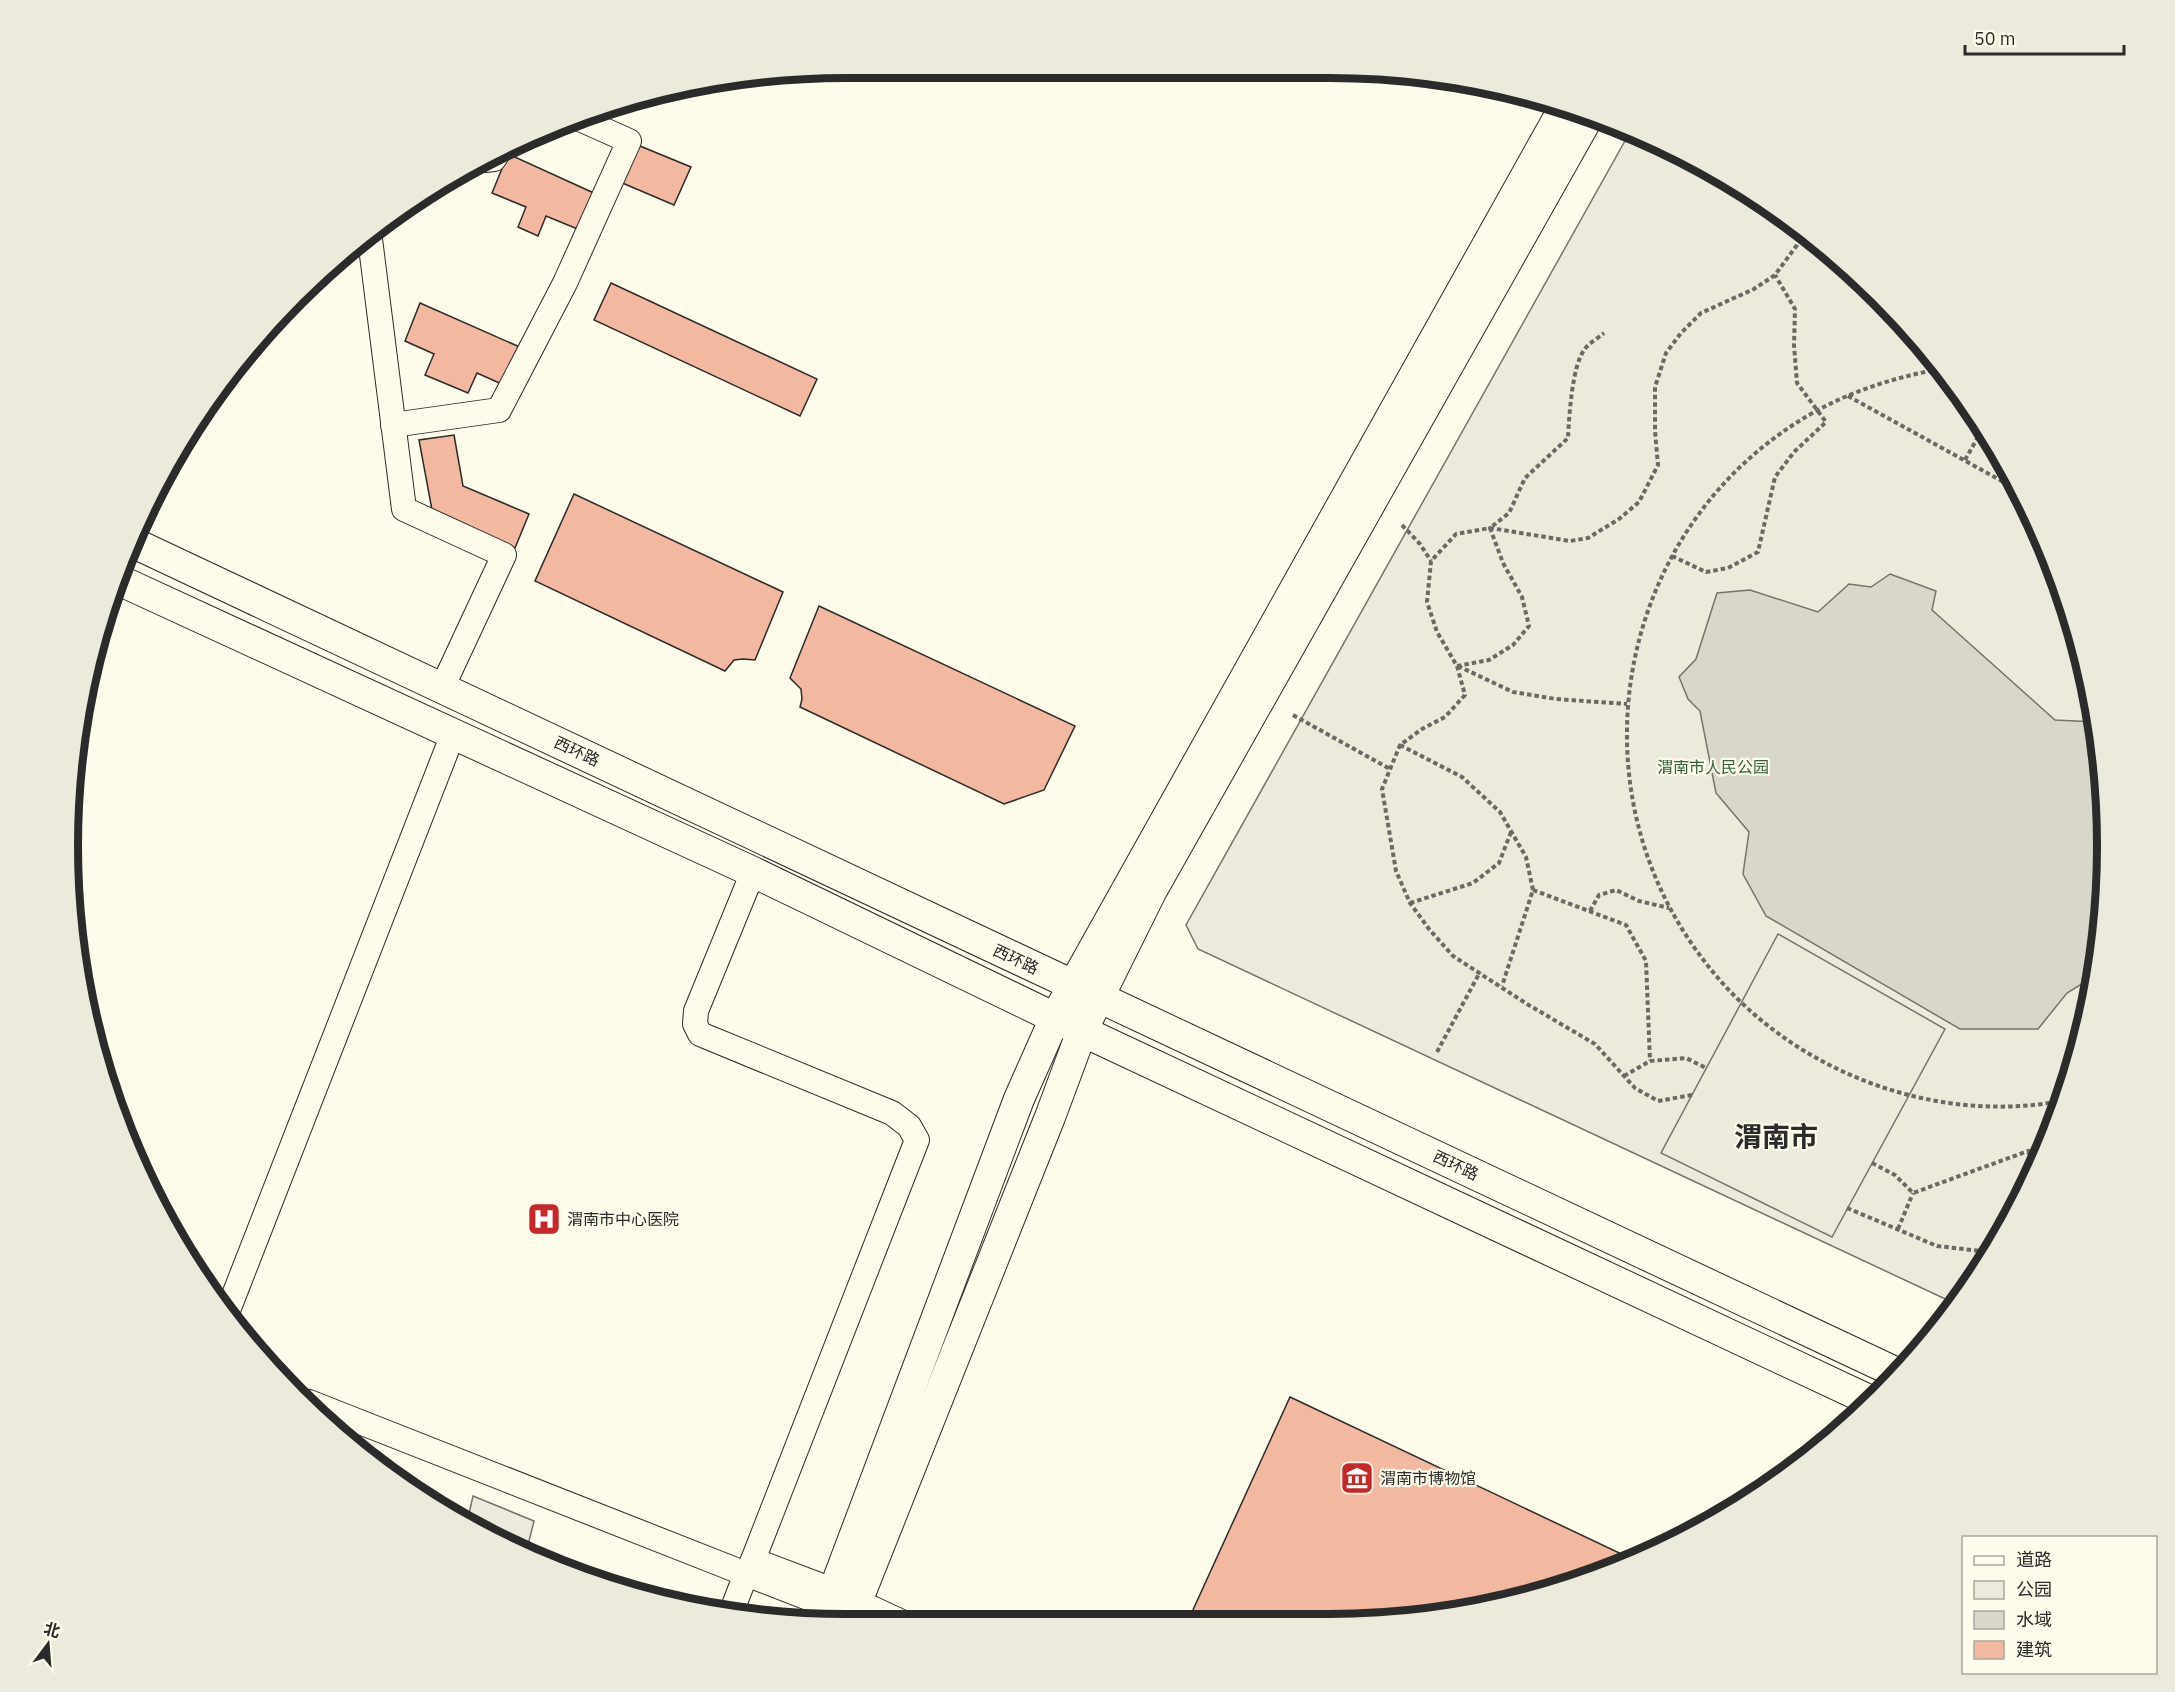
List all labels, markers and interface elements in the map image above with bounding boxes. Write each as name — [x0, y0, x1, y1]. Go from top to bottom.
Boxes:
scale bar — [1965, 18, 2124, 56]
text: 50 m — [1974, 27, 2016, 50]
street label: 西环路 — [551, 732, 603, 770]
park label: 渭南市人民公园 — [1657, 757, 1769, 777]
street label: 西环路 — [990, 940, 1042, 978]
district label: 渭南市 — [1734, 1118, 1818, 1155]
street label: 西环路 — [1430, 1146, 1482, 1184]
hospital icon: 渭南市中心医院 — [526, 1201, 562, 1237]
place label: 渭南市中心医院 — [567, 1209, 679, 1229]
museum icon: 渭南市博物馆 — [1339, 1460, 1375, 1496]
place label: 渭南市博物馆 — [1380, 1468, 1476, 1488]
legend — [1962, 1536, 2157, 1674]
text: 道路 — [2016, 1548, 2052, 1571]
text: 公园 — [2016, 1578, 2052, 1601]
text: 水域 — [2016, 1608, 2052, 1631]
north arrow — [18, 1614, 78, 1674]
text: 北 — [42, 1618, 63, 1641]
text: 建筑 — [2016, 1638, 2052, 1661]

